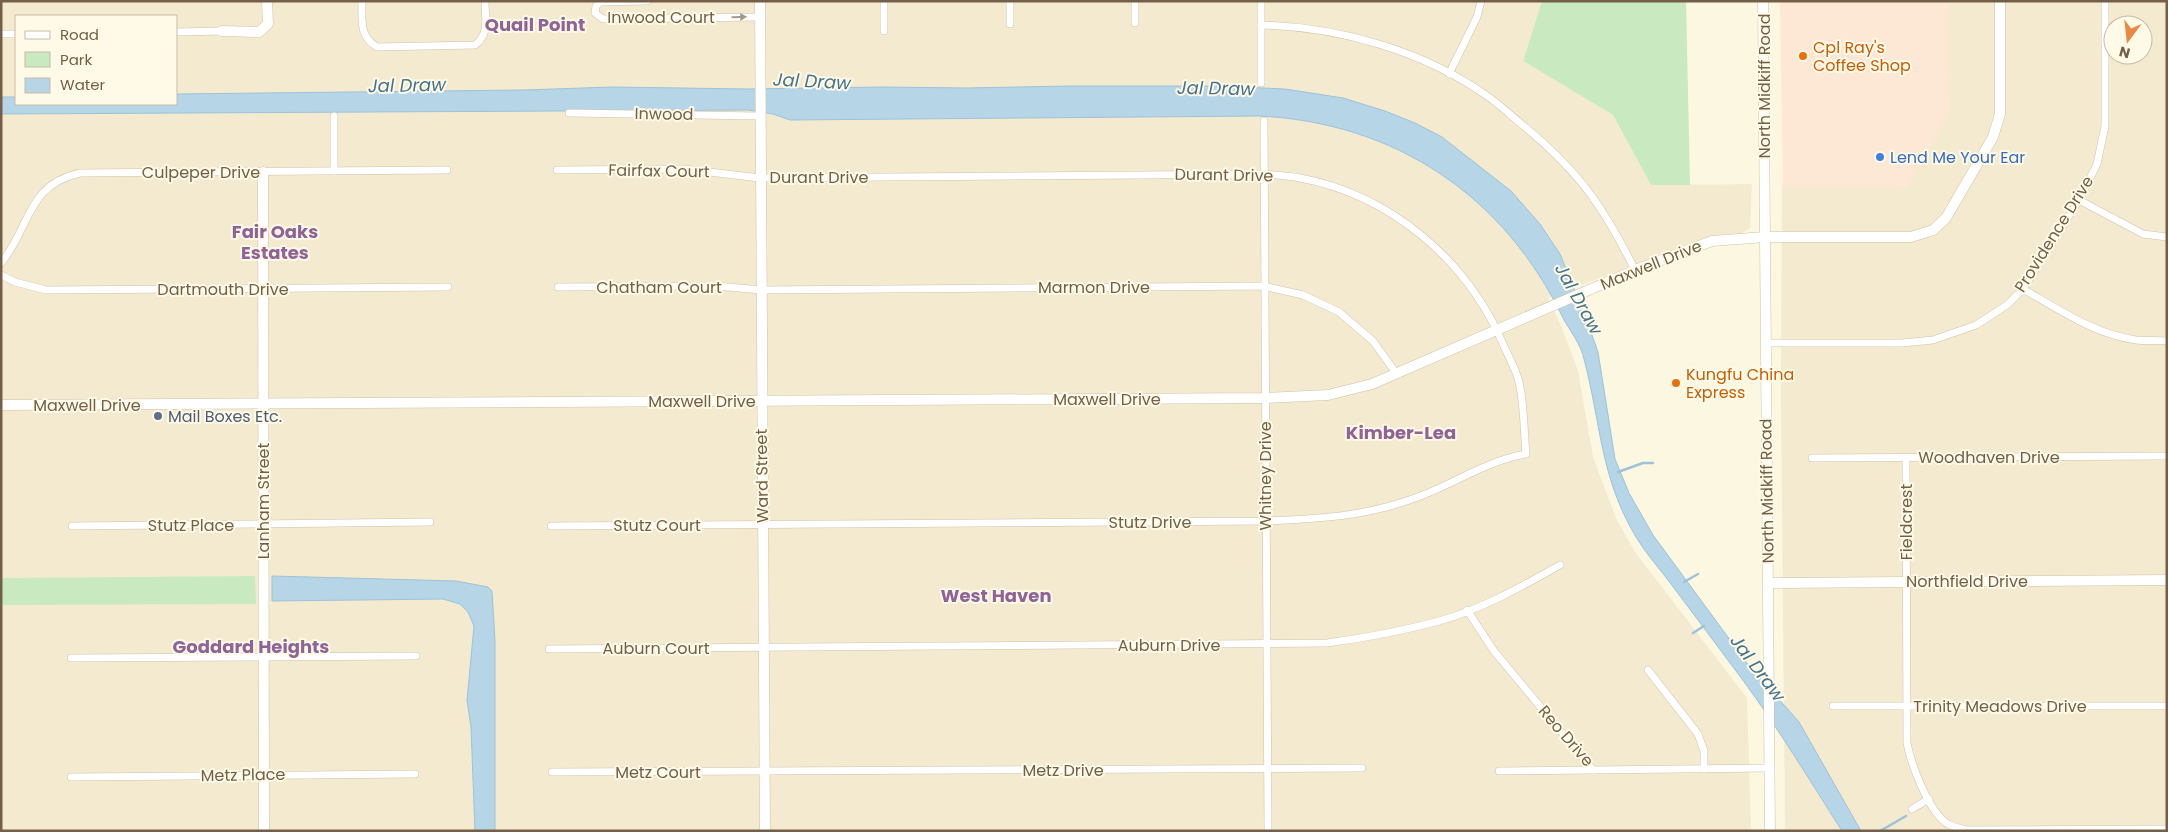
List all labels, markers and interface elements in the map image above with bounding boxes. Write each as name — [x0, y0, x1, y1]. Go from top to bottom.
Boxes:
street label: Inwood Court — [607, 6, 715, 29]
district label: Quail Point — [485, 12, 585, 37]
one-way arrow — [731, 13, 747, 21]
street label: North Midkiff Road — [1753, 14, 1776, 158]
legend — [15, 15, 178, 105]
north arrow — [2103, 15, 2153, 65]
text: Road — [60, 24, 99, 45]
place label: Cpl Ray's Coffee Shop — [1813, 36, 1911, 77]
text: N — [2117, 42, 2132, 64]
text: Park — [60, 49, 92, 70]
marker: Cpl Ray's Coffee Shop — [1797, 50, 1809, 62]
water label: Jal Draw — [772, 66, 853, 96]
water label: Jal Draw — [368, 72, 447, 98]
text: Water — [60, 74, 106, 95]
water label: Jal Draw — [1177, 75, 1256, 101]
street label: Inwood — [635, 102, 693, 126]
place label: Lend Me Your Ear — [1890, 146, 2025, 169]
marker: Lend Me Your Ear — [1874, 151, 1886, 163]
street label: Fairfax Court — [608, 159, 710, 183]
street label: Culpeper Drive — [142, 161, 260, 184]
street label: Durant Drive — [1174, 163, 1274, 187]
street label: Durant Drive — [770, 166, 868, 189]
street label: Providence Drive — [2009, 171, 2099, 297]
district label: Fair Oaks Estates — [232, 219, 318, 265]
street label: Maxwell Drive — [1597, 234, 1705, 296]
water label: Jal Draw — [1549, 259, 1609, 340]
street label: Chatham Court — [596, 276, 722, 299]
street label: Marmon Drive — [1038, 276, 1150, 299]
street label: Dartmouth Drive — [157, 278, 289, 301]
place label: Kungfu China Express — [1686, 363, 1794, 404]
marker: Kungfu China Express — [1670, 377, 1682, 389]
street label: Maxwell Drive — [1053, 388, 1161, 411]
street label: Maxwell Drive — [648, 390, 756, 413]
street label: Maxwell Drive — [33, 394, 141, 417]
place label: Mail Boxes Etc. — [168, 405, 282, 428]
marker: Mail Boxes Etc. — [152, 410, 164, 422]
street label: North Midkiff Road — [1754, 418, 1780, 564]
district label: Kimber-Lea — [1346, 420, 1456, 445]
street label: Whitney Drive — [1254, 421, 1277, 531]
street label: Ward Street — [750, 428, 774, 523]
street label: Lanham Street — [252, 443, 275, 559]
street label: Woodhaven Drive — [1918, 446, 2060, 469]
street label: Fieldcrest — [1895, 484, 1918, 560]
street label: Stutz Drive — [1109, 511, 1192, 534]
street label: Stutz Place — [148, 514, 234, 537]
street label: Stutz Court — [613, 514, 701, 537]
street label: Northfield Drive — [1906, 570, 2028, 593]
district label: West Haven — [940, 583, 1052, 608]
water label: Jal Draw — [1725, 629, 1792, 708]
district label: Goddard Heights — [173, 634, 329, 659]
street label: Auburn Drive — [1118, 634, 1220, 657]
street label: Auburn Court — [602, 637, 710, 660]
street label: Trinity Meadows Drive — [1913, 695, 2087, 718]
street label: Reo Drive — [1533, 700, 1599, 772]
street label: Metz Drive — [1022, 759, 1104, 782]
street label: Metz Court — [615, 761, 701, 784]
street label: Metz Place — [200, 763, 286, 787]

